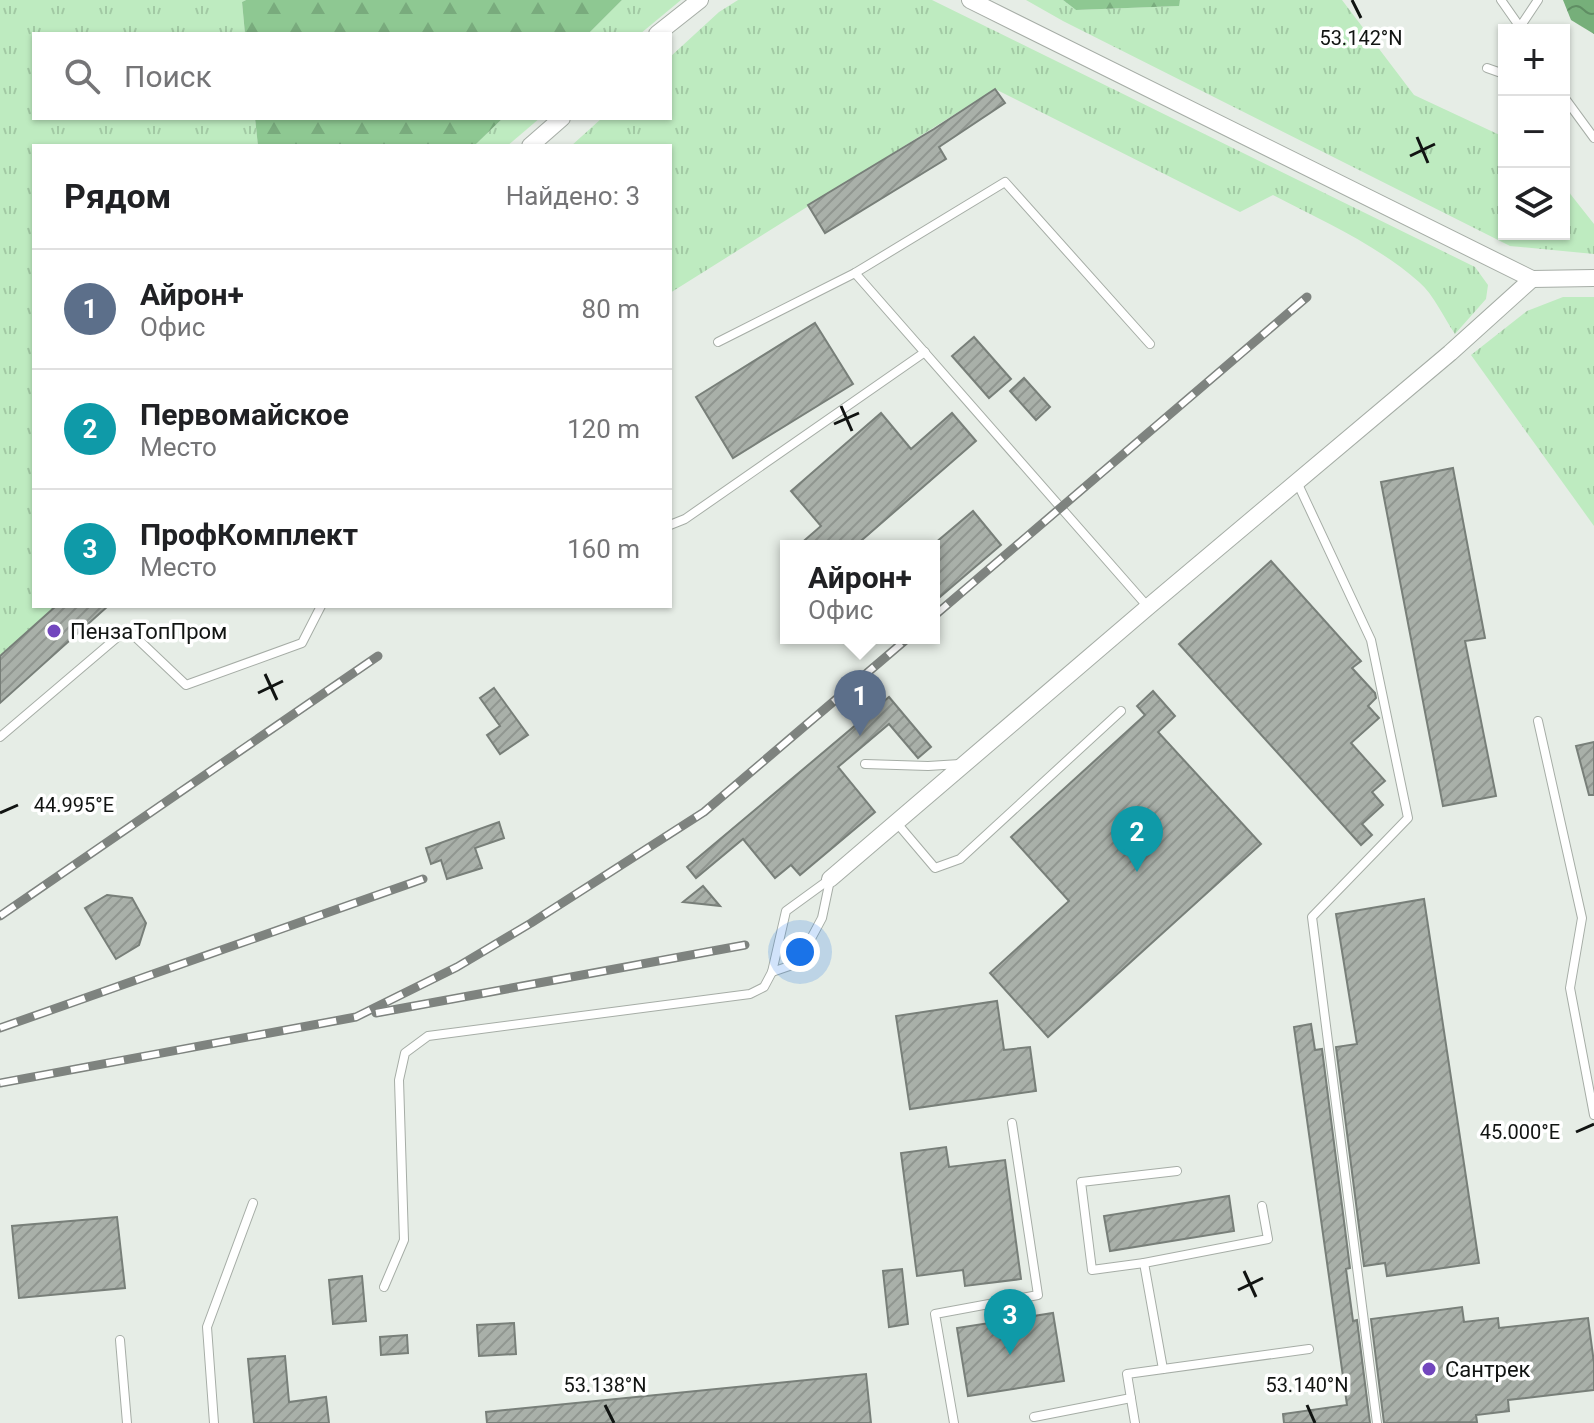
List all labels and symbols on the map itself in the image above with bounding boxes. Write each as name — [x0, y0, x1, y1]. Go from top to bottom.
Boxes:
text: 53.142°N — [1319, 26, 1403, 50]
place label: ПензаТопПром — [70, 619, 227, 644]
marker: ПензаТопПром — [45, 622, 63, 640]
pin: 1 — [834, 670, 886, 736]
text: 44.995°E — [34, 793, 114, 817]
pin: 2 — [1111, 806, 1163, 872]
your location — [780, 932, 820, 972]
text: 45.000°E — [1480, 1120, 1560, 1144]
pin: 3 — [984, 1289, 1036, 1355]
place label: Сантрек — [1445, 1357, 1531, 1382]
marker: Сантрек — [1420, 1360, 1438, 1378]
text: 53.138°N — [563, 1373, 647, 1397]
text: 53.140°N — [1265, 1373, 1349, 1397]

